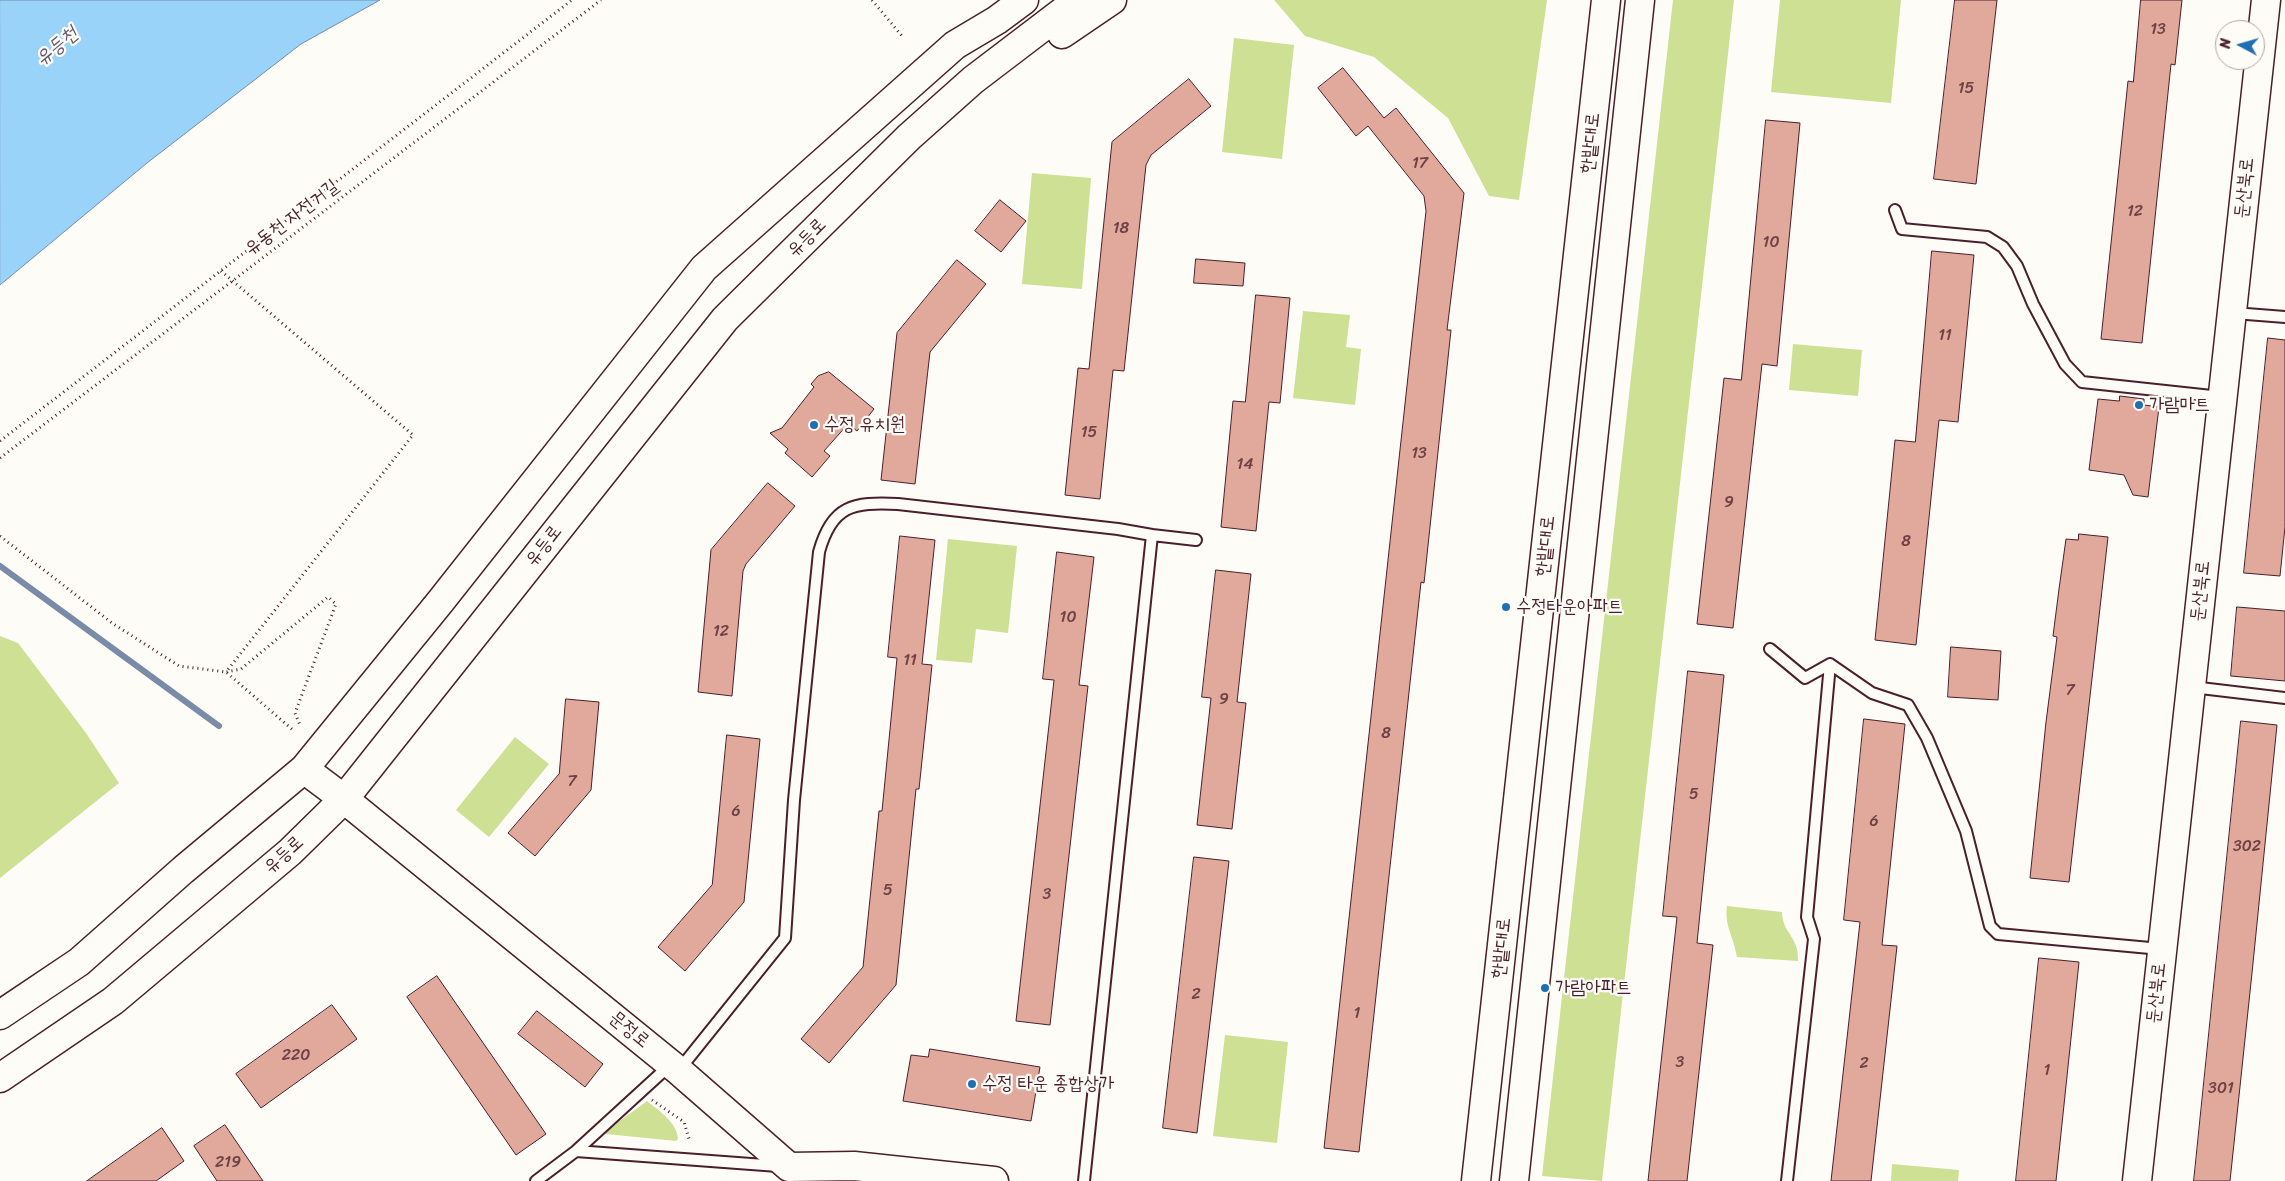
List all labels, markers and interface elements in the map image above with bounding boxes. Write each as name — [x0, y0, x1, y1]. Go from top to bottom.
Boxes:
house number: 13 — [2150, 20, 2166, 40]
north arrow — [2215, 20, 2265, 70]
water label: 유등천 — [31, 22, 83, 72]
text: N — [2213, 37, 2239, 50]
house number: 15 — [1958, 79, 1974, 99]
street label: 한밭대로 — [1576, 111, 1606, 175]
house number: 17 — [1412, 154, 1428, 174]
street label: 둔산북로 — [2230, 156, 2260, 220]
street label: 유동천 자전거길 — [240, 175, 344, 261]
house number: 12 — [2127, 202, 2143, 222]
street label: 유등로 — [783, 214, 831, 262]
house number: 18 — [1113, 219, 1129, 239]
house number: 10 — [1763, 233, 1779, 253]
house number: 11 — [1938, 326, 1952, 346]
place label: 가람마트 — [2149, 394, 2210, 416]
marker: 가람마트 — [2133, 399, 2145, 411]
place label: 수정 유치원 — [824, 414, 905, 436]
marker: 수정 유치원 — [808, 419, 820, 431]
house number: 15 — [1081, 423, 1097, 443]
house number: 13 — [1411, 444, 1427, 464]
house number: 14 — [1237, 455, 1253, 475]
house number: 9 — [1724, 493, 1734, 513]
street label: 한밭대로 — [1531, 514, 1561, 578]
street label: 유등로 — [521, 521, 567, 571]
house number: 8 — [1901, 532, 1911, 552]
street label: 둔산북로 — [2186, 559, 2216, 623]
place label: 수정타운아파트 — [1516, 596, 1623, 618]
marker: 수정타운아파트 — [1500, 601, 1512, 613]
house number: 10 — [1060, 608, 1076, 628]
house number: 12 — [713, 622, 729, 642]
house number: 11 — [903, 651, 917, 671]
house number: 7 — [2065, 681, 2075, 701]
house number: 9 — [1219, 690, 1229, 710]
house number: 8 — [1381, 724, 1391, 744]
house number: 7 — [567, 772, 577, 792]
house number: 5 — [1689, 785, 1699, 805]
house number: 6 — [731, 802, 741, 822]
house number: 6 — [1869, 812, 1879, 832]
street label: 유등로 — [259, 831, 309, 879]
house number: 302 — [2233, 837, 2261, 857]
house number: 5 — [883, 881, 893, 901]
house number: 3 — [1043, 885, 1051, 905]
street label: 한밭대로 — [1487, 916, 1517, 980]
street label: 둔산북로 — [2142, 961, 2172, 1025]
place label: 가람아파트 — [1555, 977, 1631, 999]
marker: 가람아파트 — [1539, 982, 1551, 994]
house number: 2 — [1191, 985, 1201, 1005]
house number: 1 — [1354, 1004, 1360, 1024]
street label: 문정로 — [604, 1007, 654, 1053]
house number: 220 — [282, 1046, 310, 1066]
house number: 3 — [1676, 1053, 1684, 1073]
house number: 2 — [1859, 1054, 1869, 1074]
house number: 1 — [2044, 1061, 2050, 1081]
place label: 수정 타운 종합상가 — [982, 1073, 1114, 1095]
marker: 수정 타운 종합상가 — [966, 1078, 978, 1090]
house number: 301 — [2208, 1079, 2234, 1099]
house number: 219 — [215, 1153, 241, 1173]

